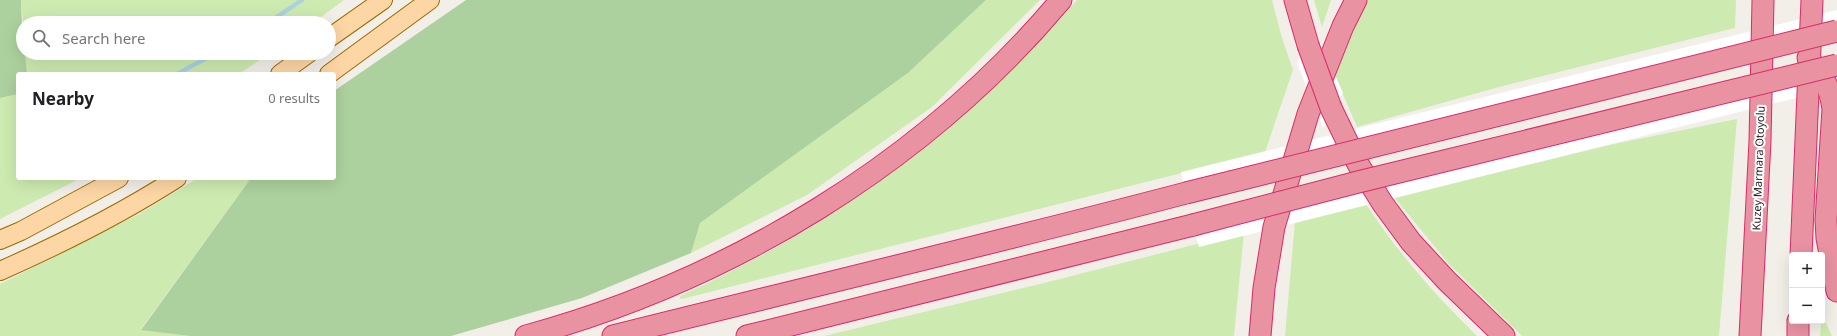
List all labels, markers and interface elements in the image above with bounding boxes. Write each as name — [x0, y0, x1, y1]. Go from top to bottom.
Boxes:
search box — [16, 16, 336, 60]
icon: search — [30, 27, 52, 49]
text: Search here — [62, 28, 145, 48]
text: Nearby — [32, 87, 94, 110]
text: 0 results — [268, 89, 320, 107]
street label: Kuzey Marmara Otoyolu — [1748, 105, 1768, 231]
map controls — [1789, 252, 1825, 324]
button: + — [1789, 252, 1825, 288]
button: − — [1789, 288, 1825, 324]

